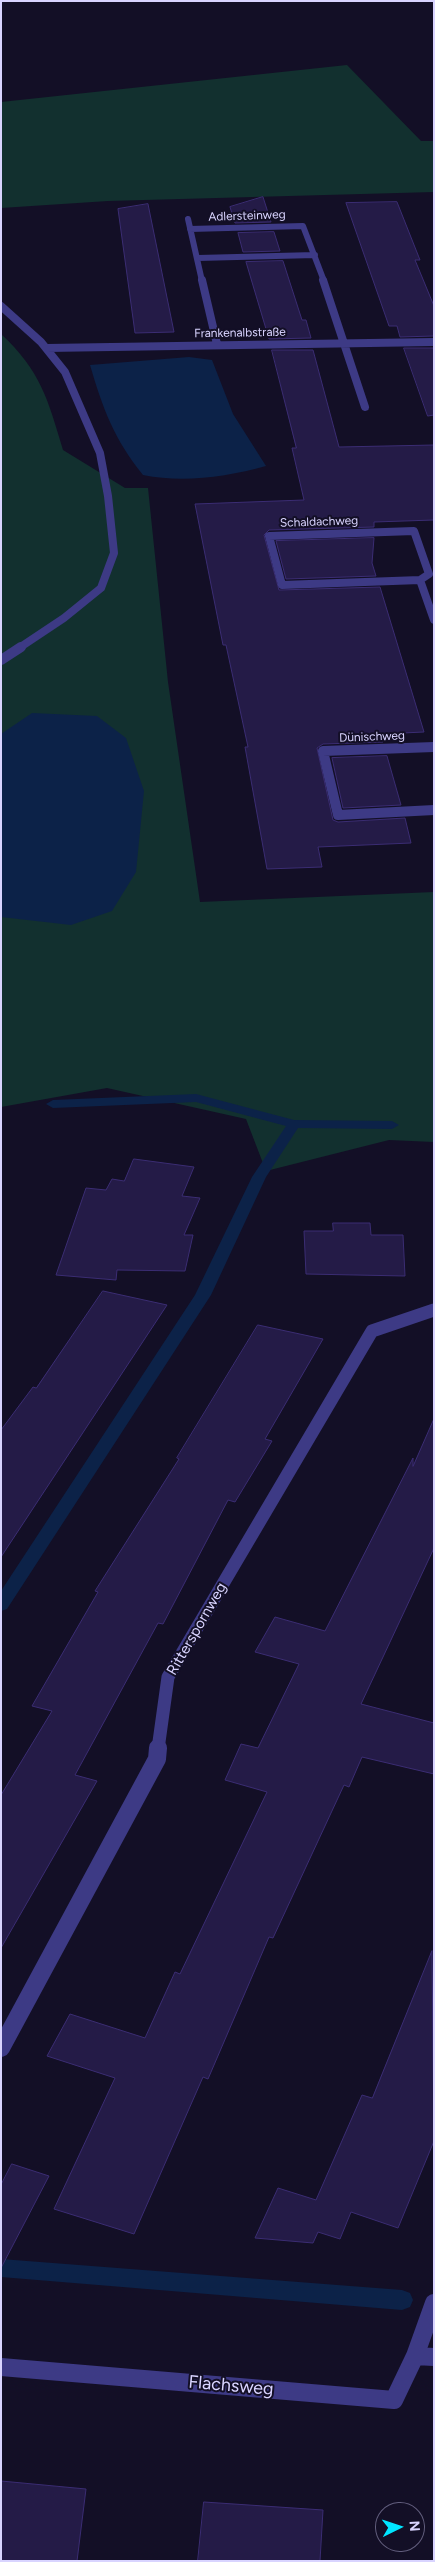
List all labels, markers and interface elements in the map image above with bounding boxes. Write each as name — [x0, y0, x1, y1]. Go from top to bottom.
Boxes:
street label: Adlersteinweg — [208, 207, 286, 225]
street label: Frankenalbstraße — [194, 325, 286, 341]
street label: Schaldachweg — [280, 513, 358, 531]
street label: Dünischweg — [339, 729, 405, 745]
street label: Ritterspornweg — [163, 1580, 231, 1678]
street label: Flachsweg — [188, 2372, 274, 2400]
north arrow — [375, 2502, 425, 2552]
text: N — [406, 2520, 423, 2532]

